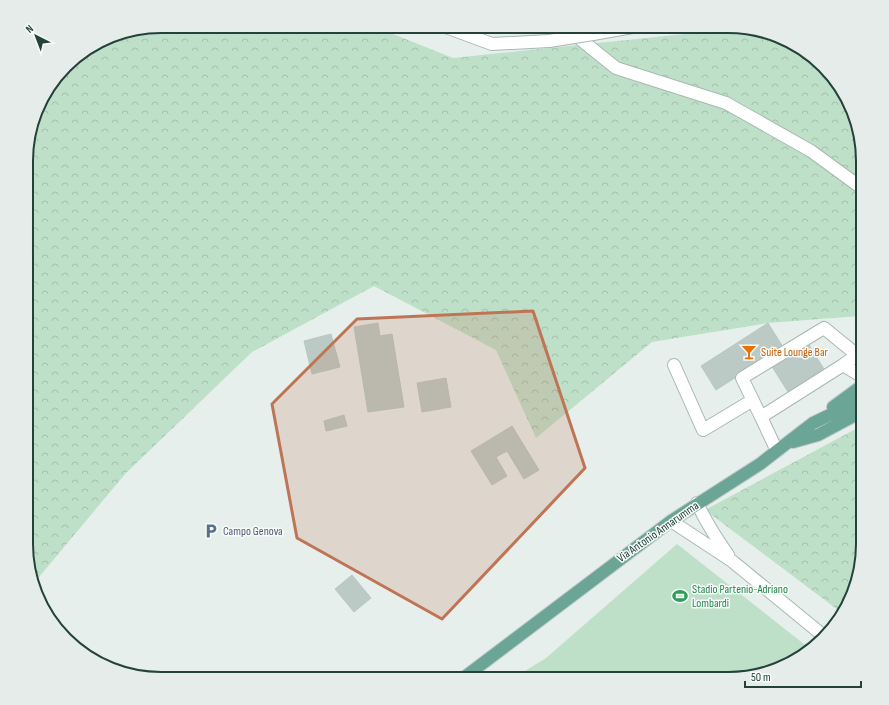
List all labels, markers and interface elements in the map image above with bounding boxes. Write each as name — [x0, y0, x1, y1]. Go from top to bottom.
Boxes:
north arrow — [16, 16, 56, 56]
text: N — [23, 22, 36, 36]
bar icon: Suite Lounge Bar — [740, 343, 758, 361]
place label: Suite Lounge Bar — [761, 345, 829, 360]
street label: Via Antonio Annarumma — [614, 498, 702, 566]
parking icon: Campo Genova — [202, 522, 220, 540]
place label: Campo Genova — [223, 524, 283, 539]
place label: Stadio Partenio-Adriano Lombardi — [692, 582, 788, 611]
sports icon: Stadio Partenio-Adriano Lombardi — [671, 587, 689, 605]
scale bar — [745, 663, 861, 689]
text: 50 m — [751, 670, 771, 685]

